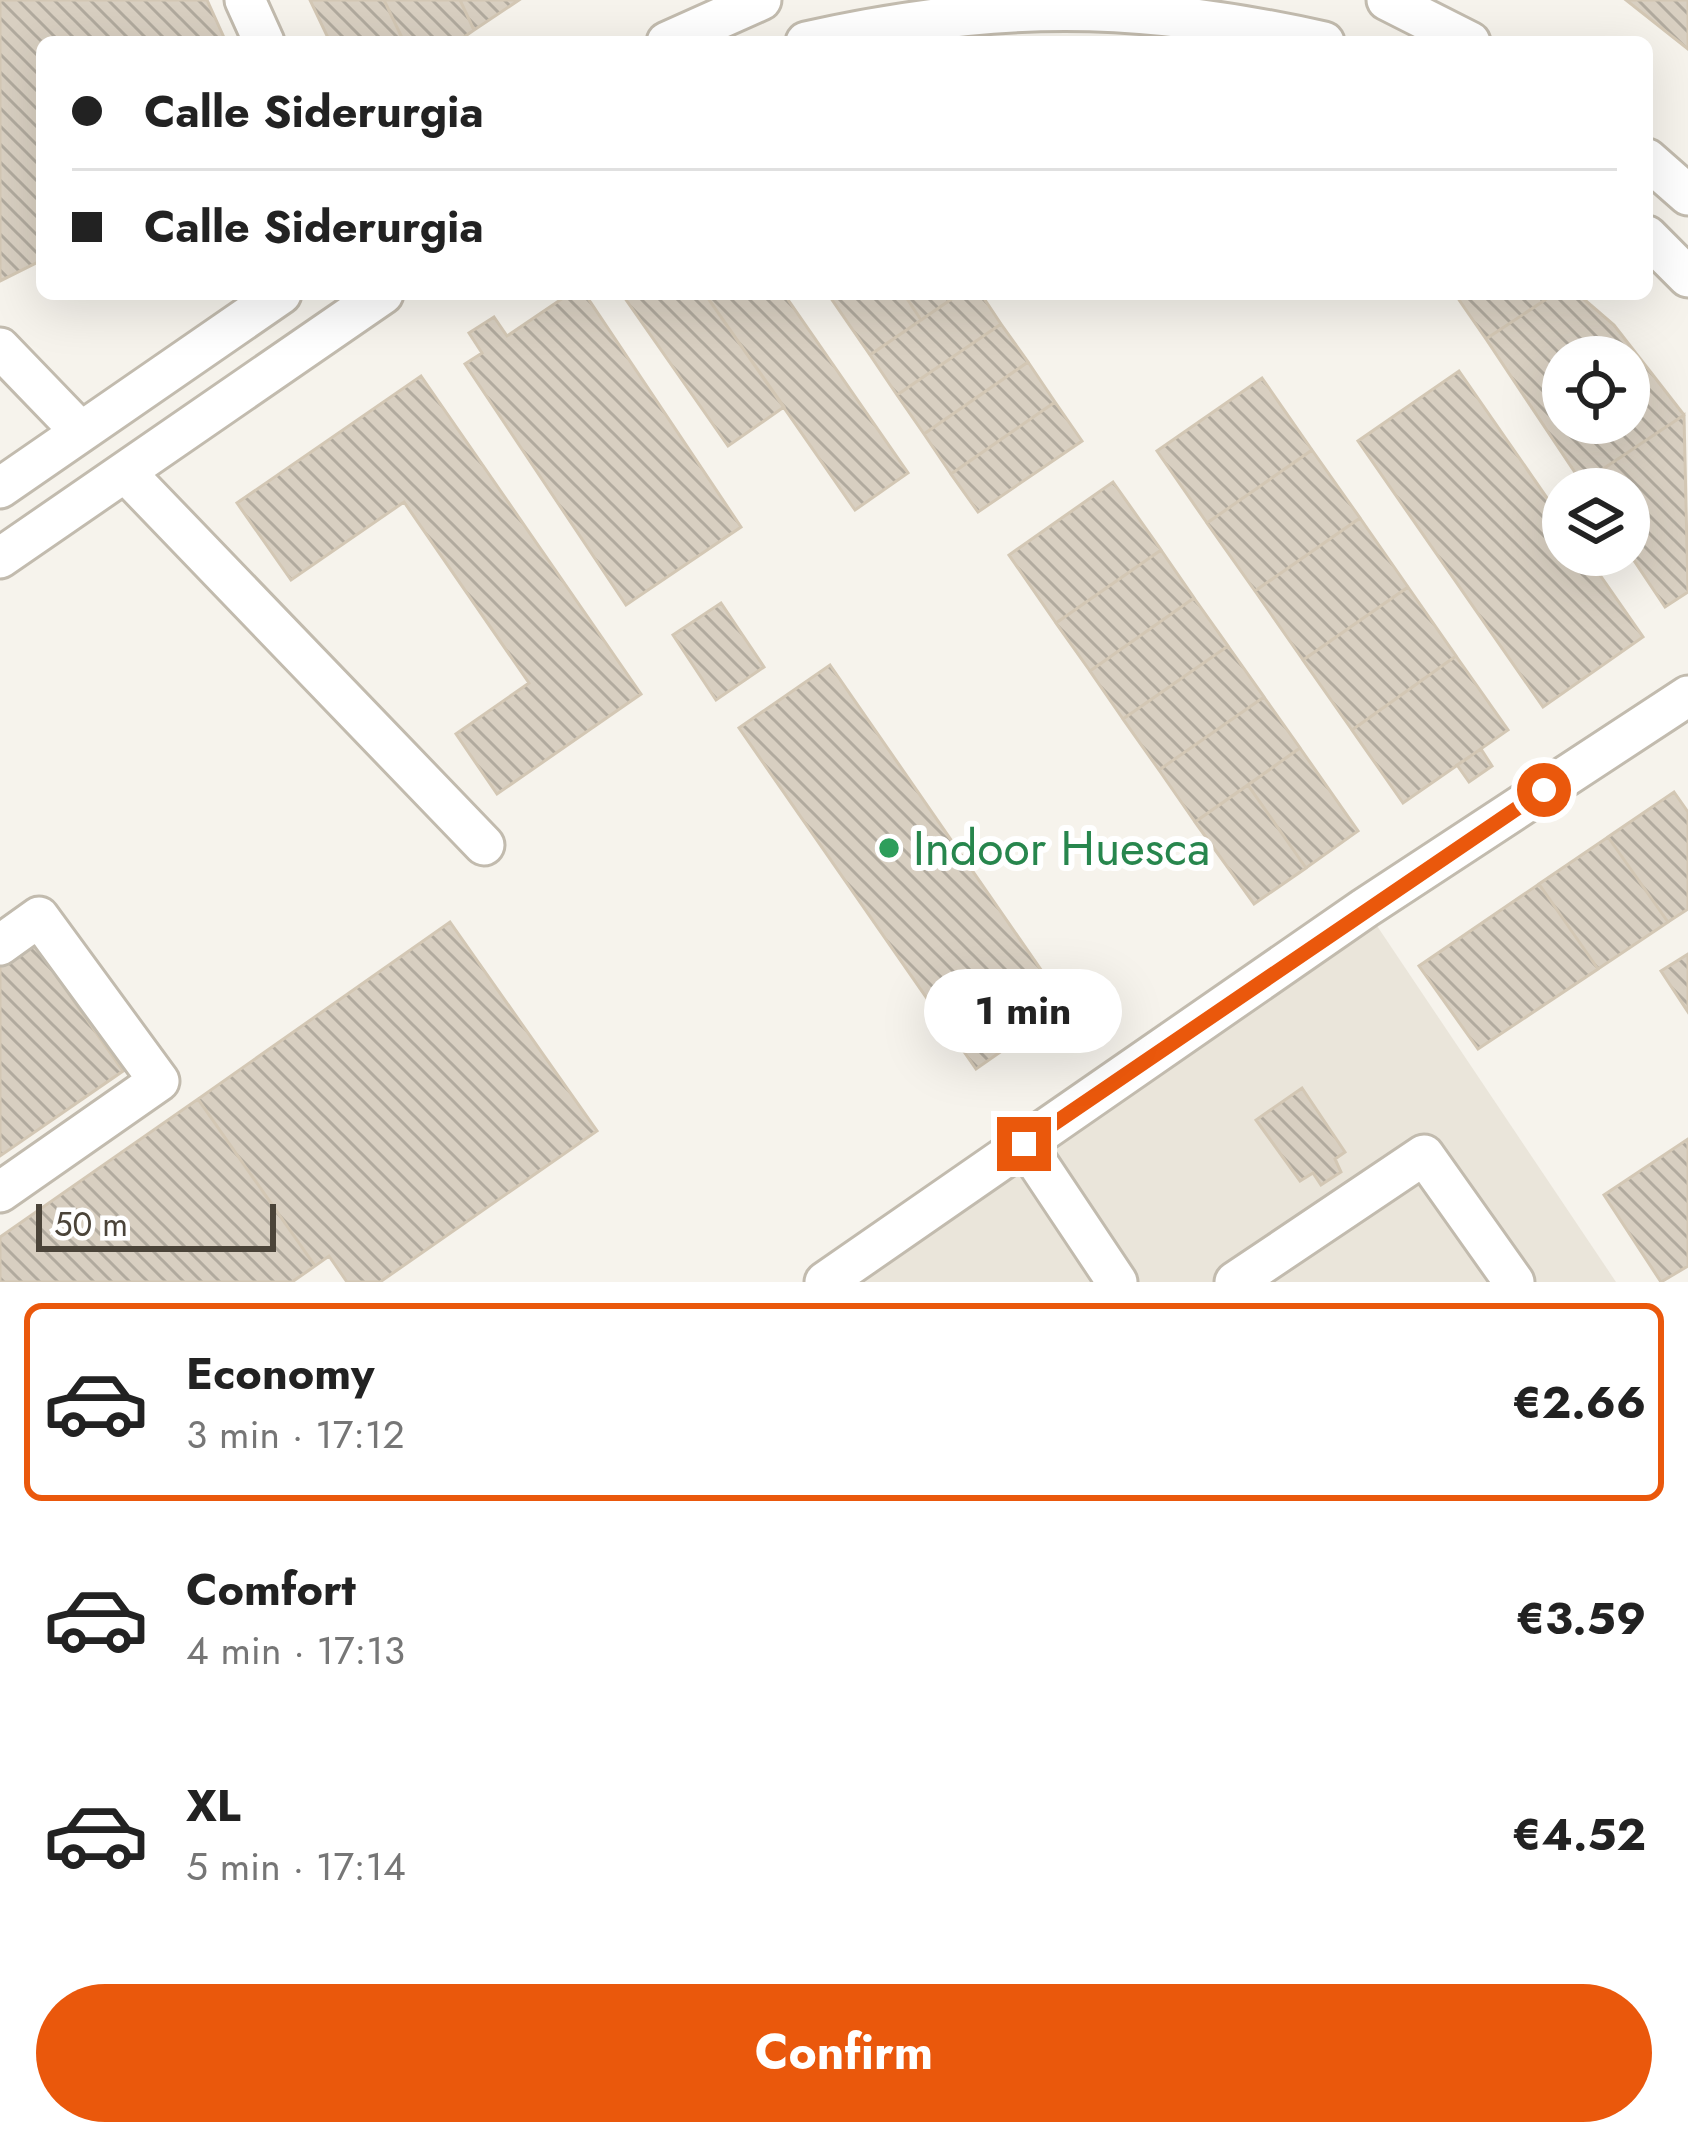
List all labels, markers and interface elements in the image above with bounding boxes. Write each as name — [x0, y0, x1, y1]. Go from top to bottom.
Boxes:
text: Calle Siderurgia — [144, 79, 484, 144]
text: Calle Siderurgia — [144, 194, 484, 259]
map controls — [1542, 336, 1650, 576]
button: locate — [1542, 336, 1650, 444]
button: layers — [1542, 468, 1650, 576]
route start — [1517, 763, 1571, 817]
place label: Indoor Huesca — [913, 814, 1210, 883]
marker: Indoor Huesca — [876, 835, 902, 861]
callout: 1 min — [925, 970, 1123, 1054]
text: 1 min — [975, 982, 1071, 1039]
route end — [997, 1117, 1051, 1171]
scale bar — [36, 1198, 276, 1251]
text: 50 m — [54, 1201, 128, 1248]
text: Economy — [186, 1341, 374, 1406]
icon: car — [42, 1348, 150, 1456]
text: €2.66 — [1512, 1370, 1646, 1435]
text: 3 min · 17:12 — [186, 1406, 405, 1463]
text: Comfort — [186, 1557, 356, 1622]
icon: car — [42, 1564, 150, 1672]
text: €3.59 — [1516, 1586, 1646, 1651]
text: 4 min · 17:13 — [186, 1622, 405, 1679]
text: XL — [186, 1773, 241, 1838]
icon: car — [42, 1780, 150, 1888]
text: €4.52 — [1512, 1802, 1646, 1867]
text: 5 min · 17:14 — [186, 1838, 406, 1895]
button: Confirm — [36, 1984, 1652, 2122]

